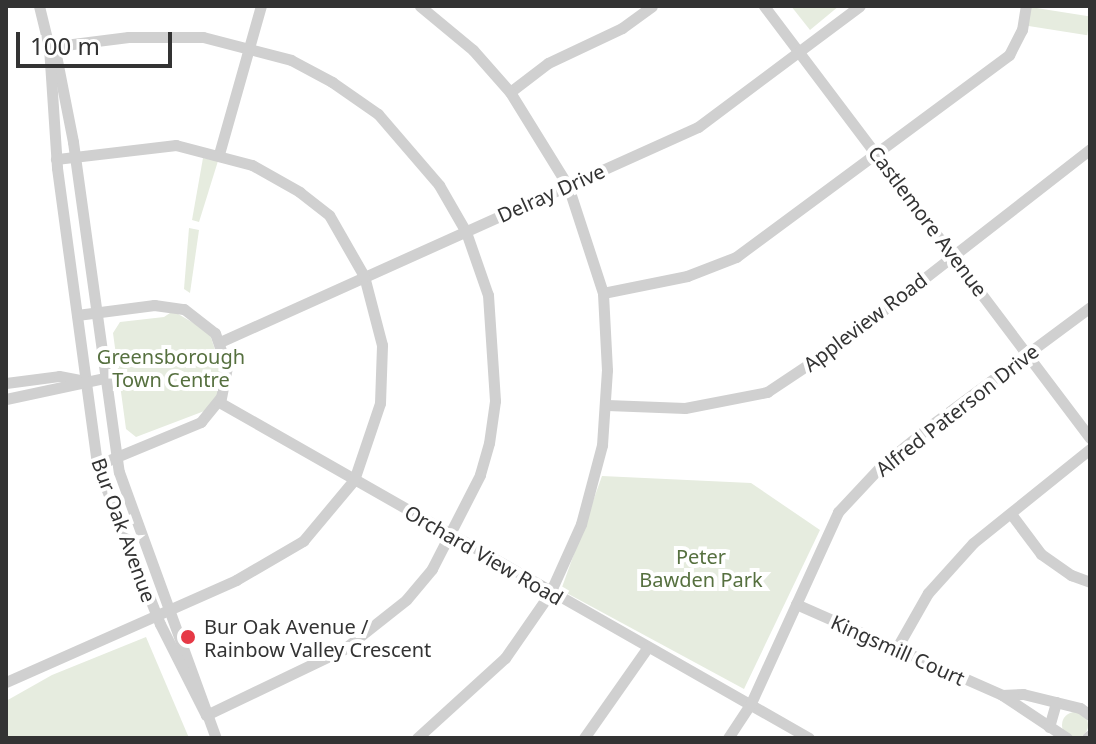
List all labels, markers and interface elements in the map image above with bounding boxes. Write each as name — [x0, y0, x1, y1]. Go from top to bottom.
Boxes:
scale bar — [20, 16, 176, 66]
text: 100 m — [30, 29, 100, 62]
street label: Castlemore Avenue — [864, 141, 992, 301]
street label: Delray Drive — [494, 159, 608, 227]
street label: Appleview Road — [798, 268, 932, 376]
street label: Alfred Paterson Drive — [871, 339, 1043, 481]
park label: Greensborough Town Centre — [97, 344, 245, 391]
street label: Bur Oak Avenue — [87, 455, 161, 605]
street label: Orchard View Road — [400, 500, 568, 610]
park label: Peter Bawden Park — [639, 545, 763, 592]
street label: Kingsmill Court — [827, 610, 969, 690]
place label: Bur Oak Avenue / Rainbow Valley Crescent — [204, 614, 431, 661]
marker: Bur Oak Avenue / Rainbow Valley Crescent — [179, 628, 197, 646]

